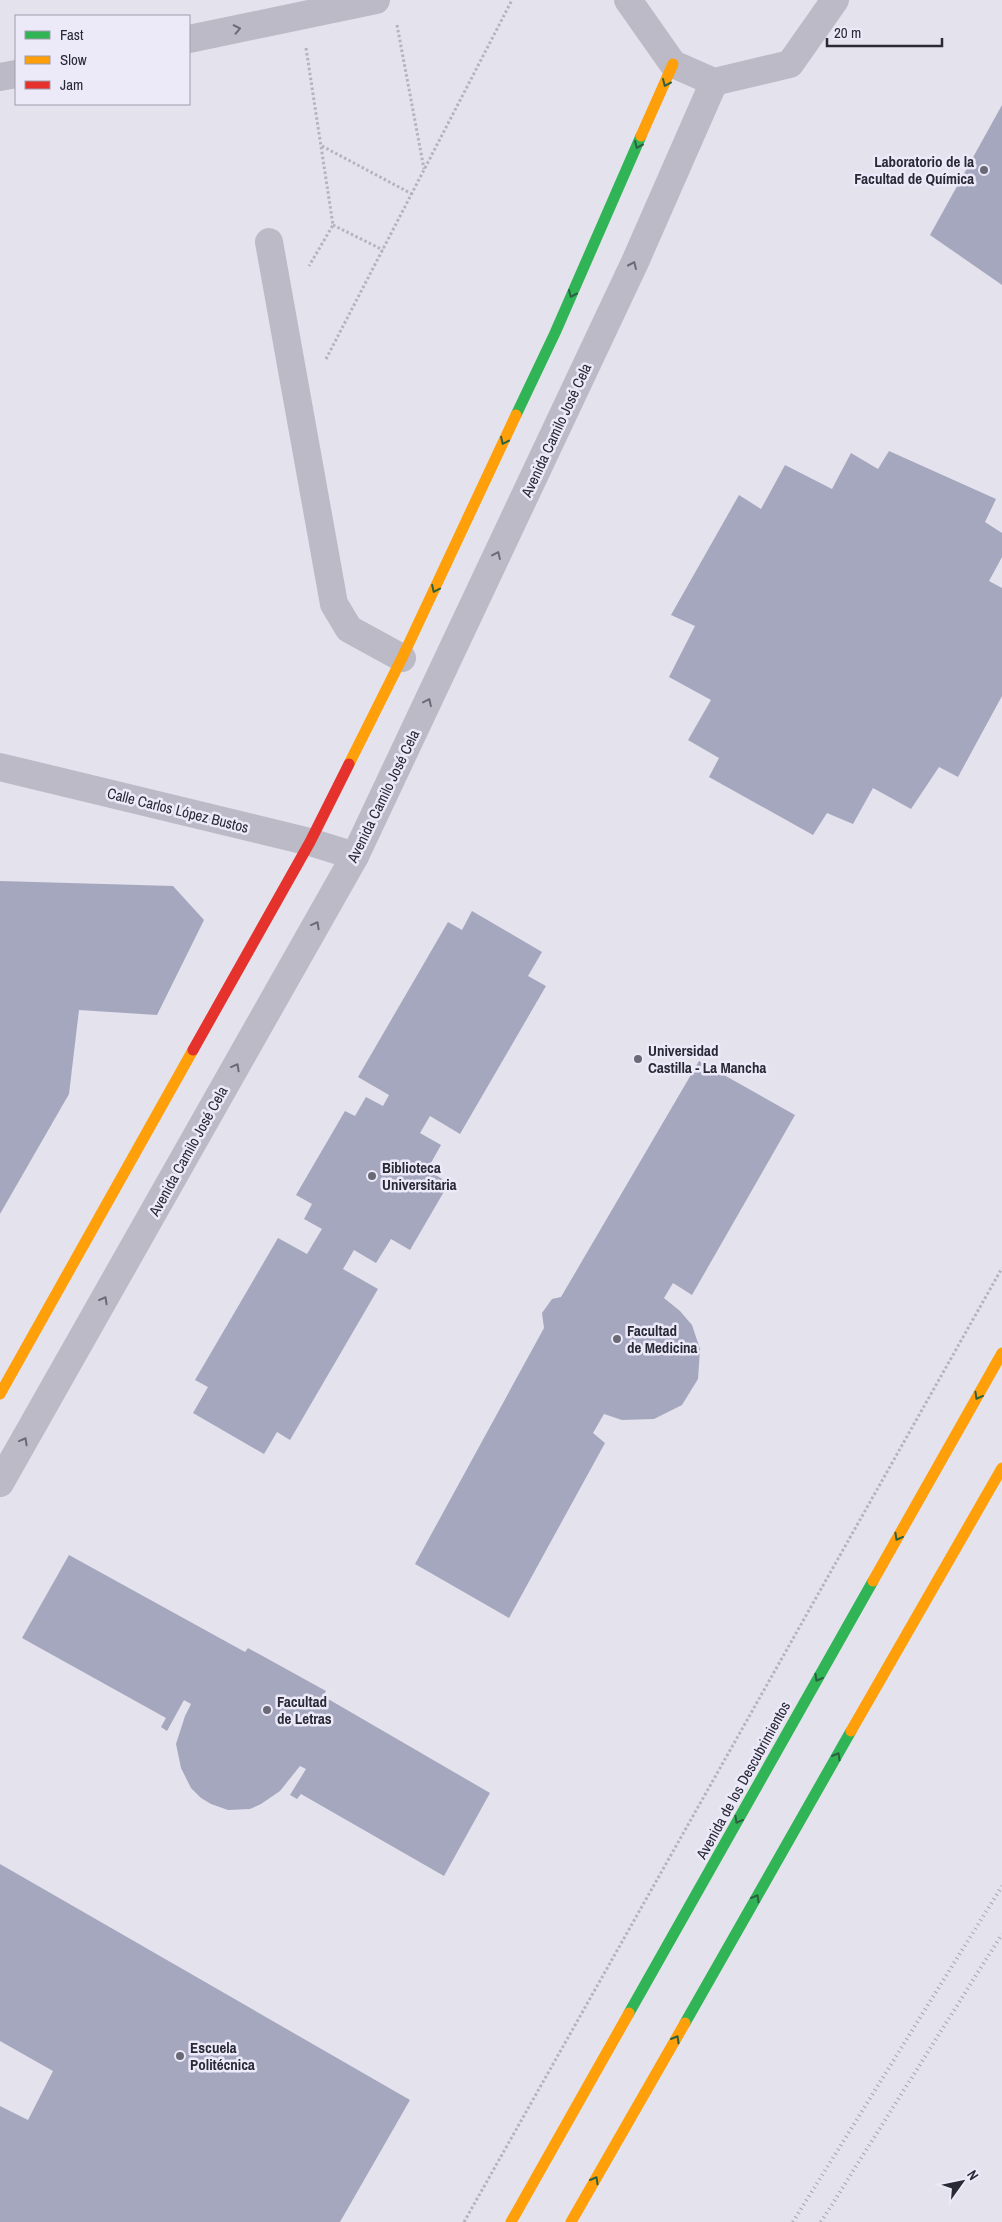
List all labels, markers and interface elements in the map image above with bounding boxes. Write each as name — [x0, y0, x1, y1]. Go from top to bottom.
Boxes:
legend — [15, 15, 190, 105]
scale bar — [827, 15, 942, 47]
text: 20 m — [834, 22, 861, 43]
text: Fast — [60, 24, 84, 45]
one-way arrow — [232, 24, 241, 35]
text: Slow — [60, 49, 87, 70]
text: Jam — [60, 74, 83, 95]
one-way arrow — [661, 78, 672, 87]
one-way arrow — [633, 140, 644, 149]
place label: Laboratorio de la Facultad de Química — [854, 151, 974, 189]
marker: Laboratorio de la Facultad de Química — [978, 164, 990, 176]
one-way arrow — [627, 261, 638, 270]
one-way arrow — [567, 289, 578, 298]
street label: Avenida Camilo José Cela — [515, 360, 596, 501]
one-way arrow — [499, 436, 510, 445]
one-way arrow — [491, 551, 502, 560]
one-way arrow — [431, 583, 441, 592]
one-way arrow — [422, 698, 433, 707]
street label: Avenida Camilo José Cela — [341, 726, 424, 867]
street label: Calle Carlos López Bustos — [105, 782, 251, 838]
one-way arrow — [309, 922, 319, 931]
place label: Universidad Castilla - La Mancha — [648, 1040, 766, 1078]
marker: Universidad Castilla - La Mancha — [632, 1053, 644, 1065]
one-way arrow — [229, 1063, 239, 1072]
street label: Avenida Camilo José Cela — [143, 1082, 233, 1221]
place label: Biblioteca Universitaria — [382, 1157, 457, 1195]
marker: Biblioteca Universitaria — [366, 1170, 378, 1182]
one-way arrow — [98, 1296, 108, 1305]
place label: Facultad de Medicina — [627, 1320, 698, 1358]
marker: Facultad de Medicina — [611, 1333, 623, 1345]
one-way arrow — [974, 1390, 984, 1399]
one-way arrow — [18, 1437, 28, 1446]
one-way arrow — [894, 1532, 904, 1541]
one-way arrow — [814, 1673, 824, 1682]
place label: Facultad de Letras — [277, 1691, 332, 1729]
street label: Avenida de los Descubrimientos — [690, 1697, 795, 1864]
marker: Facultad de Letras — [261, 1704, 273, 1716]
one-way arrow — [831, 1753, 841, 1762]
one-way arrow — [734, 1815, 744, 1824]
one-way arrow — [750, 1894, 760, 1903]
one-way arrow — [669, 2035, 679, 2044]
place label: Escuela Politécnica — [190, 2037, 255, 2075]
marker: Escuela Politécnica — [174, 2050, 186, 2062]
north arrow — [937, 2157, 987, 2207]
text: N — [963, 2167, 983, 2183]
one-way arrow — [589, 2176, 599, 2185]

